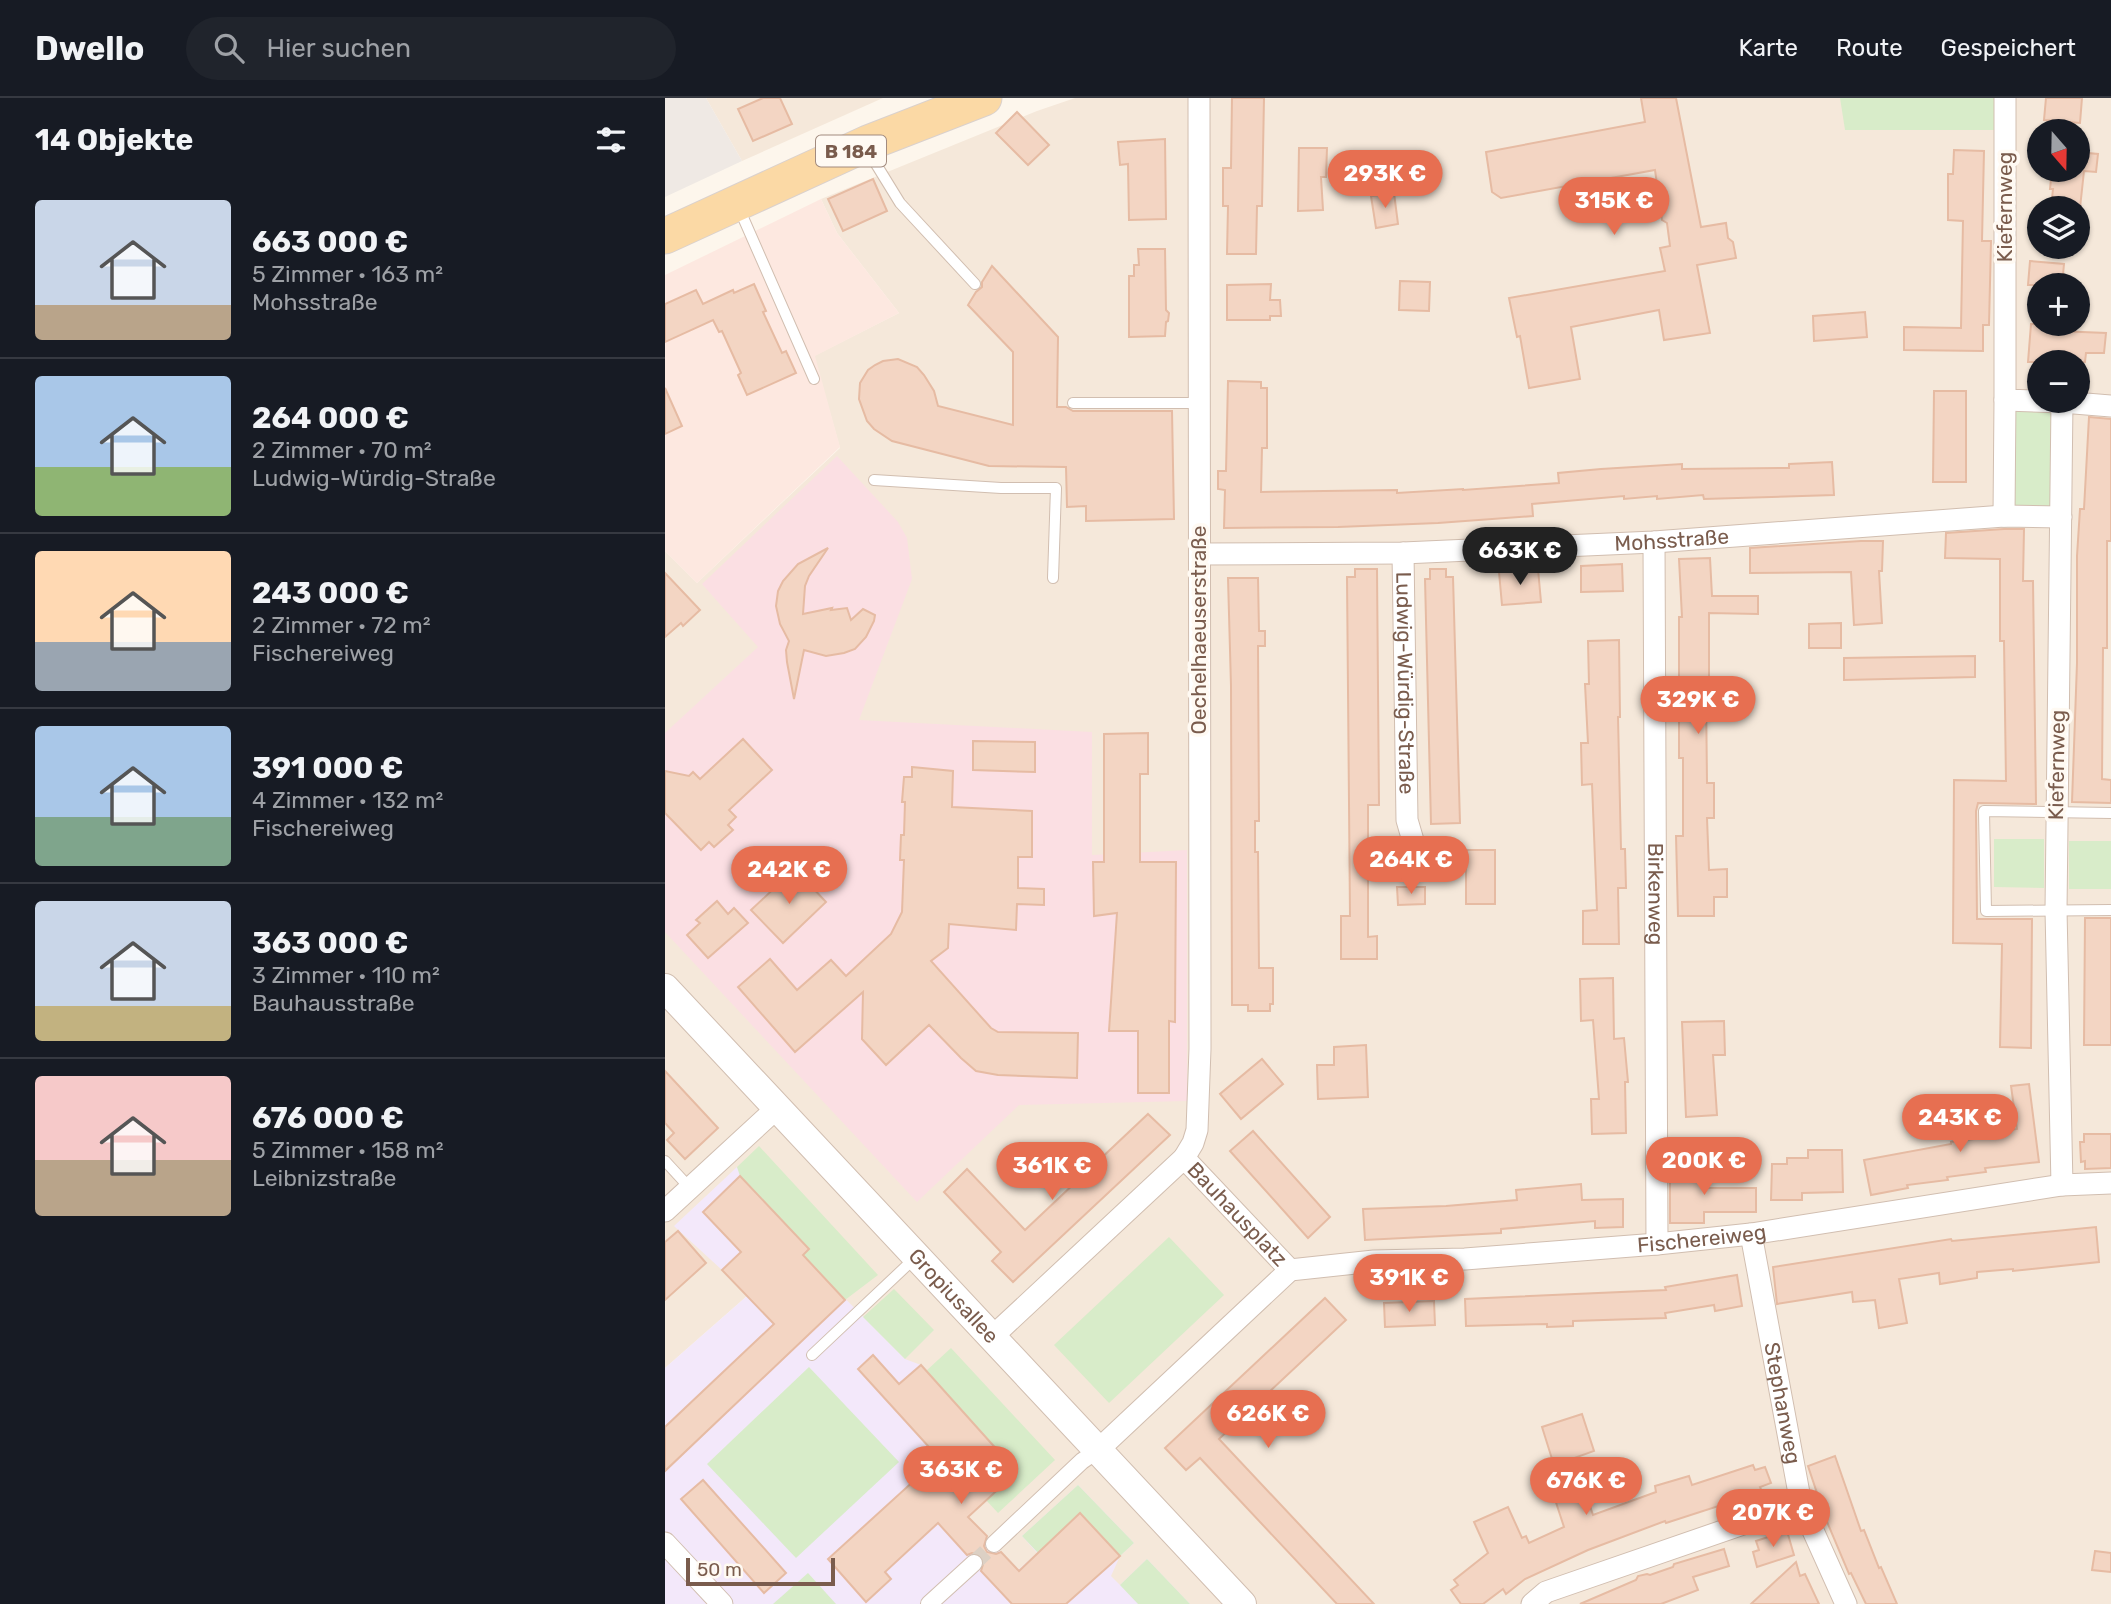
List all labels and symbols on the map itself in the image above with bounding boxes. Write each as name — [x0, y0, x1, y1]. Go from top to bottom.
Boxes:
north arrow — [2027, 119, 2089, 182]
road number: B 184 — [816, 136, 886, 166]
pin: 293K € — [1328, 150, 1442, 210]
street label: Kiefernweg — [1992, 152, 2017, 262]
pin: 315K € — [1557, 178, 1671, 237]
street label: Mohsstraße — [1614, 523, 1730, 556]
street label: Oechelhaeuserstraße — [1186, 526, 1211, 734]
pin: 663K € — [1463, 528, 1577, 587]
street label: Ludwig-Würdig-Straße — [1391, 571, 1420, 795]
pin: 329K € — [1641, 676, 1755, 736]
street label: Kiefernweg — [2043, 710, 2070, 820]
pin: 264K € — [1354, 836, 1468, 896]
street label: Birkenweg — [1643, 843, 1669, 945]
pin: 242K € — [732, 846, 846, 906]
pin: 243K € — [1903, 1094, 2017, 1154]
pin: 200K € — [1647, 1138, 1761, 1197]
pin: 361K € — [995, 1142, 1109, 1202]
street label: Bauhausplatz — [1182, 1157, 1293, 1271]
street label: Fischereiweg — [1636, 1219, 1768, 1258]
street label: Gropiusallee — [904, 1243, 1004, 1348]
pin: 391K € — [1352, 1254, 1466, 1314]
street label: Stephanweg — [1759, 1340, 1806, 1466]
pin: 626K € — [1211, 1390, 1325, 1450]
pin: 363K € — [904, 1446, 1018, 1506]
pin: 676K € — [1529, 1458, 1643, 1517]
pin: 207K € — [1716, 1490, 1830, 1549]
scale bar — [686, 1555, 835, 1587]

